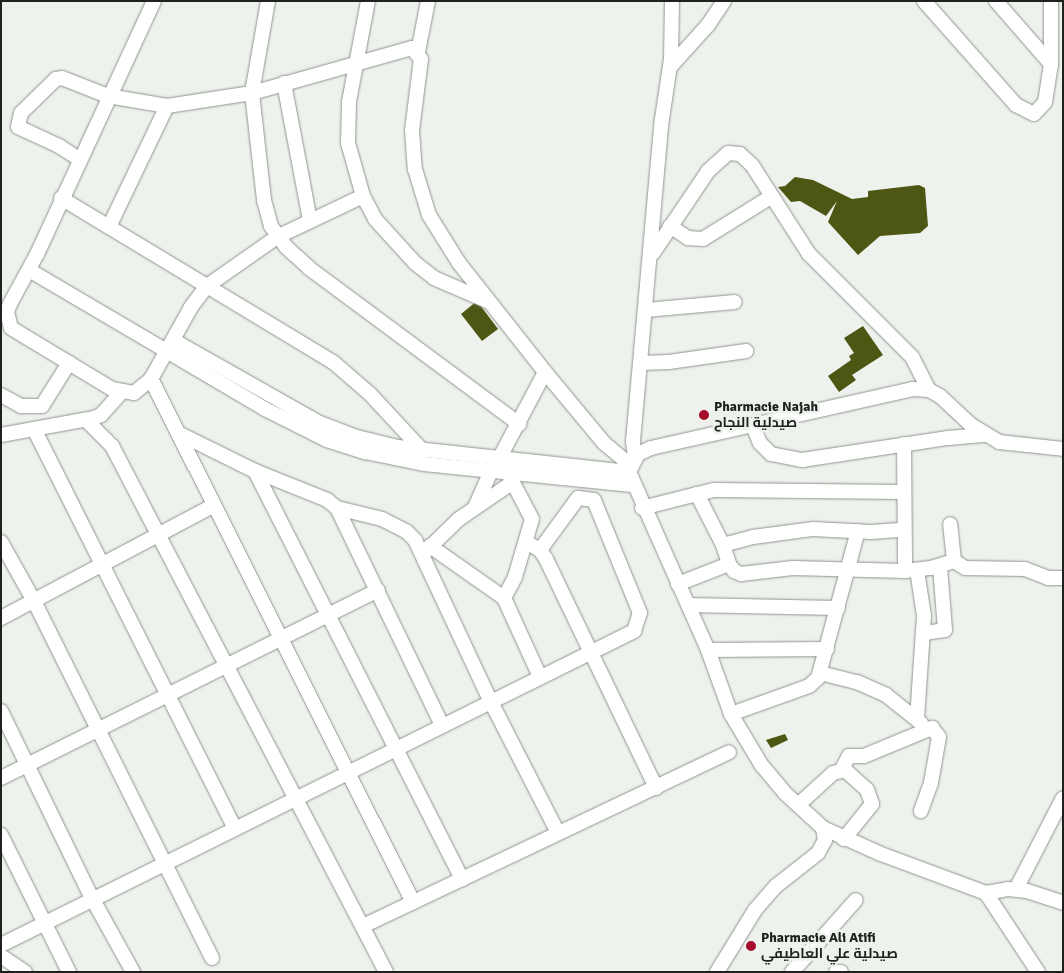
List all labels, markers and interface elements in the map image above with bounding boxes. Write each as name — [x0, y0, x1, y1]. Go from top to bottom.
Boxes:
place label: Pharmacie Najah صيدلية النجاح — [714, 399, 818, 432]
marker: Pharmacie Najah صيدلية النجاح — [698, 409, 710, 421]
place label: Pharmacie Ali Atifi صيدلية علي العاطيفي — [761, 930, 898, 962]
marker: Pharmacie Ali Atifi صيدلية علي العاطيفي — [745, 940, 757, 952]

